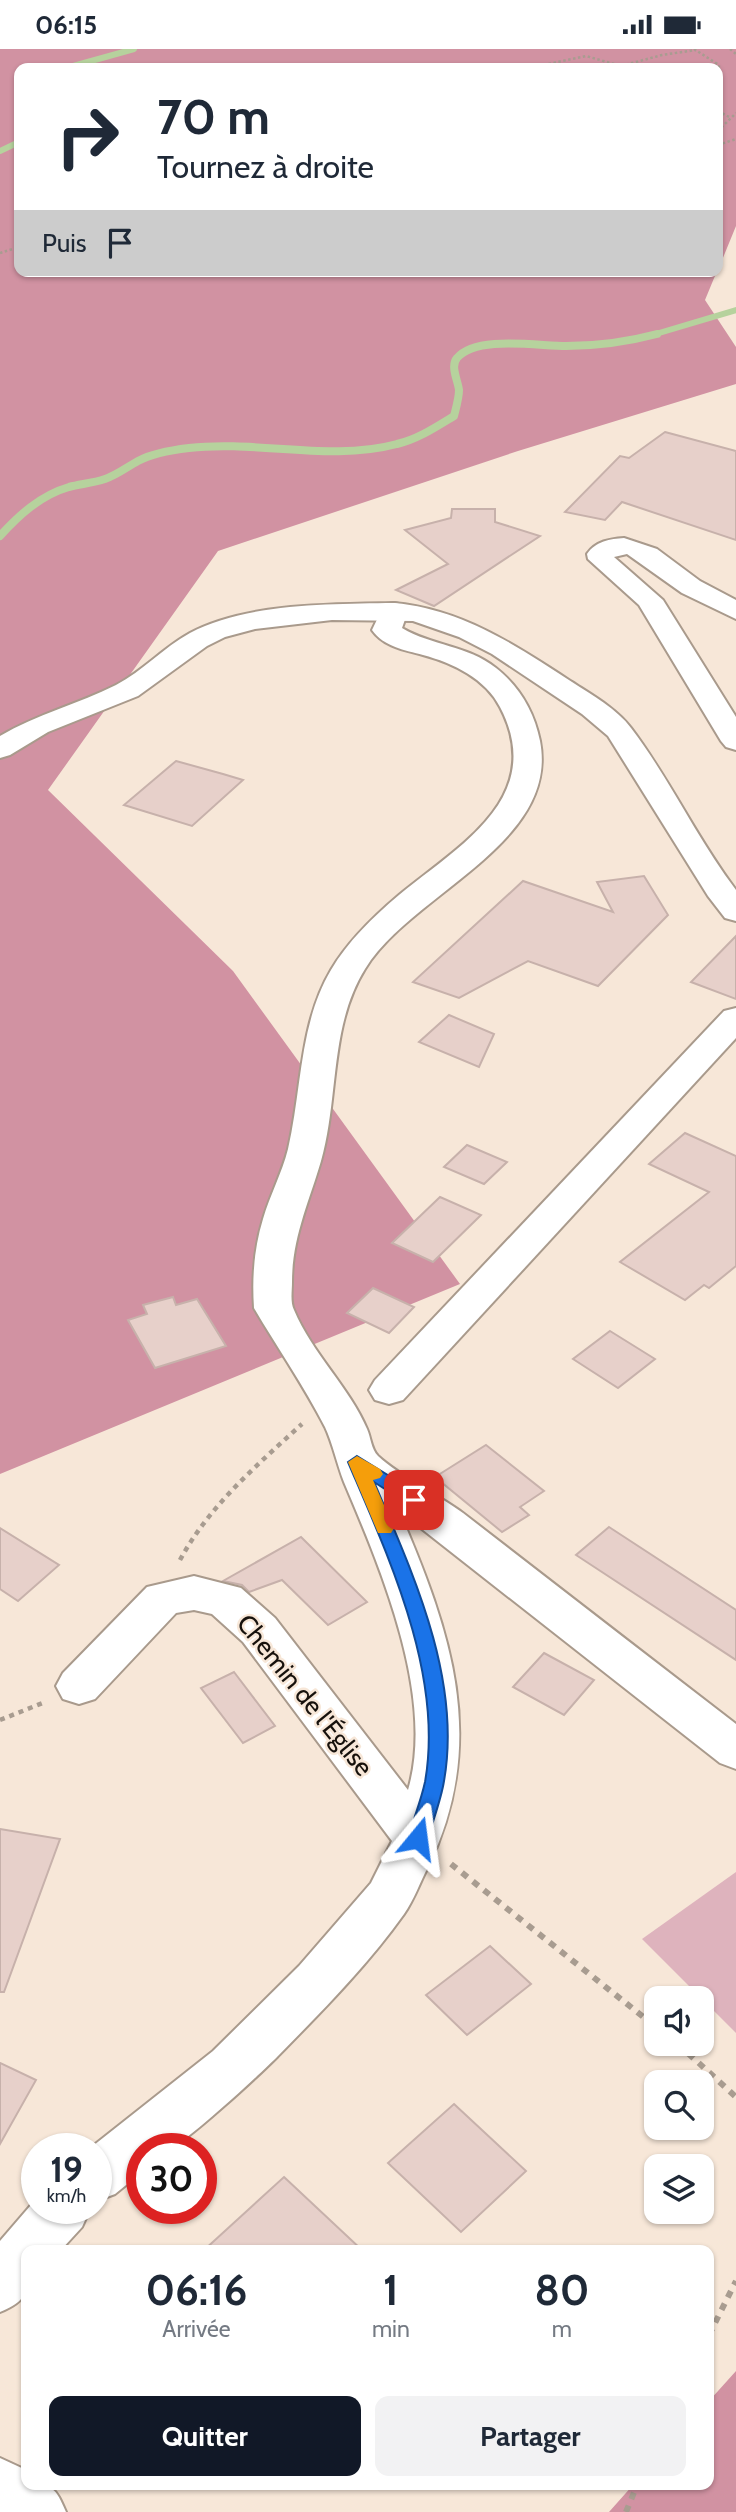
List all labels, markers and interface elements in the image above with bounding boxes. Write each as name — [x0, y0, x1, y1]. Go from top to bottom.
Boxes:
text: 06:15 — [35, 9, 97, 41]
text: 70 m — [157, 87, 270, 146]
icon: right — [42, 91, 133, 182]
text: Tournez à droite — [157, 147, 374, 186]
icon: arrive — [101, 224, 139, 262]
text: Puis — [42, 227, 87, 259]
pin — [384, 1470, 444, 1530]
icon: arrive — [395, 1481, 433, 1519]
street label: Chemin de l'Église — [230, 1608, 380, 1782]
position arrow — [381, 1801, 455, 1875]
map controls — [644, 1986, 714, 2224]
button: sound — [644, 1986, 714, 2056]
button: search — [644, 2070, 714, 2140]
speed limit sign: 30 — [126, 2133, 217, 2224]
text: 19 — [50, 2148, 83, 2191]
button: layers — [644, 2154, 714, 2224]
text: km/h — [47, 2185, 86, 2207]
text: 06:16 — [146, 2264, 247, 2316]
text: 1 — [383, 2264, 399, 2316]
text: 80 — [534, 2264, 589, 2316]
text: Arrivée — [162, 2315, 231, 2343]
text: min — [372, 2315, 410, 2343]
text: m — [552, 2315, 572, 2343]
button: Quitter — [49, 2396, 361, 2476]
button: Partager — [375, 2396, 686, 2476]

